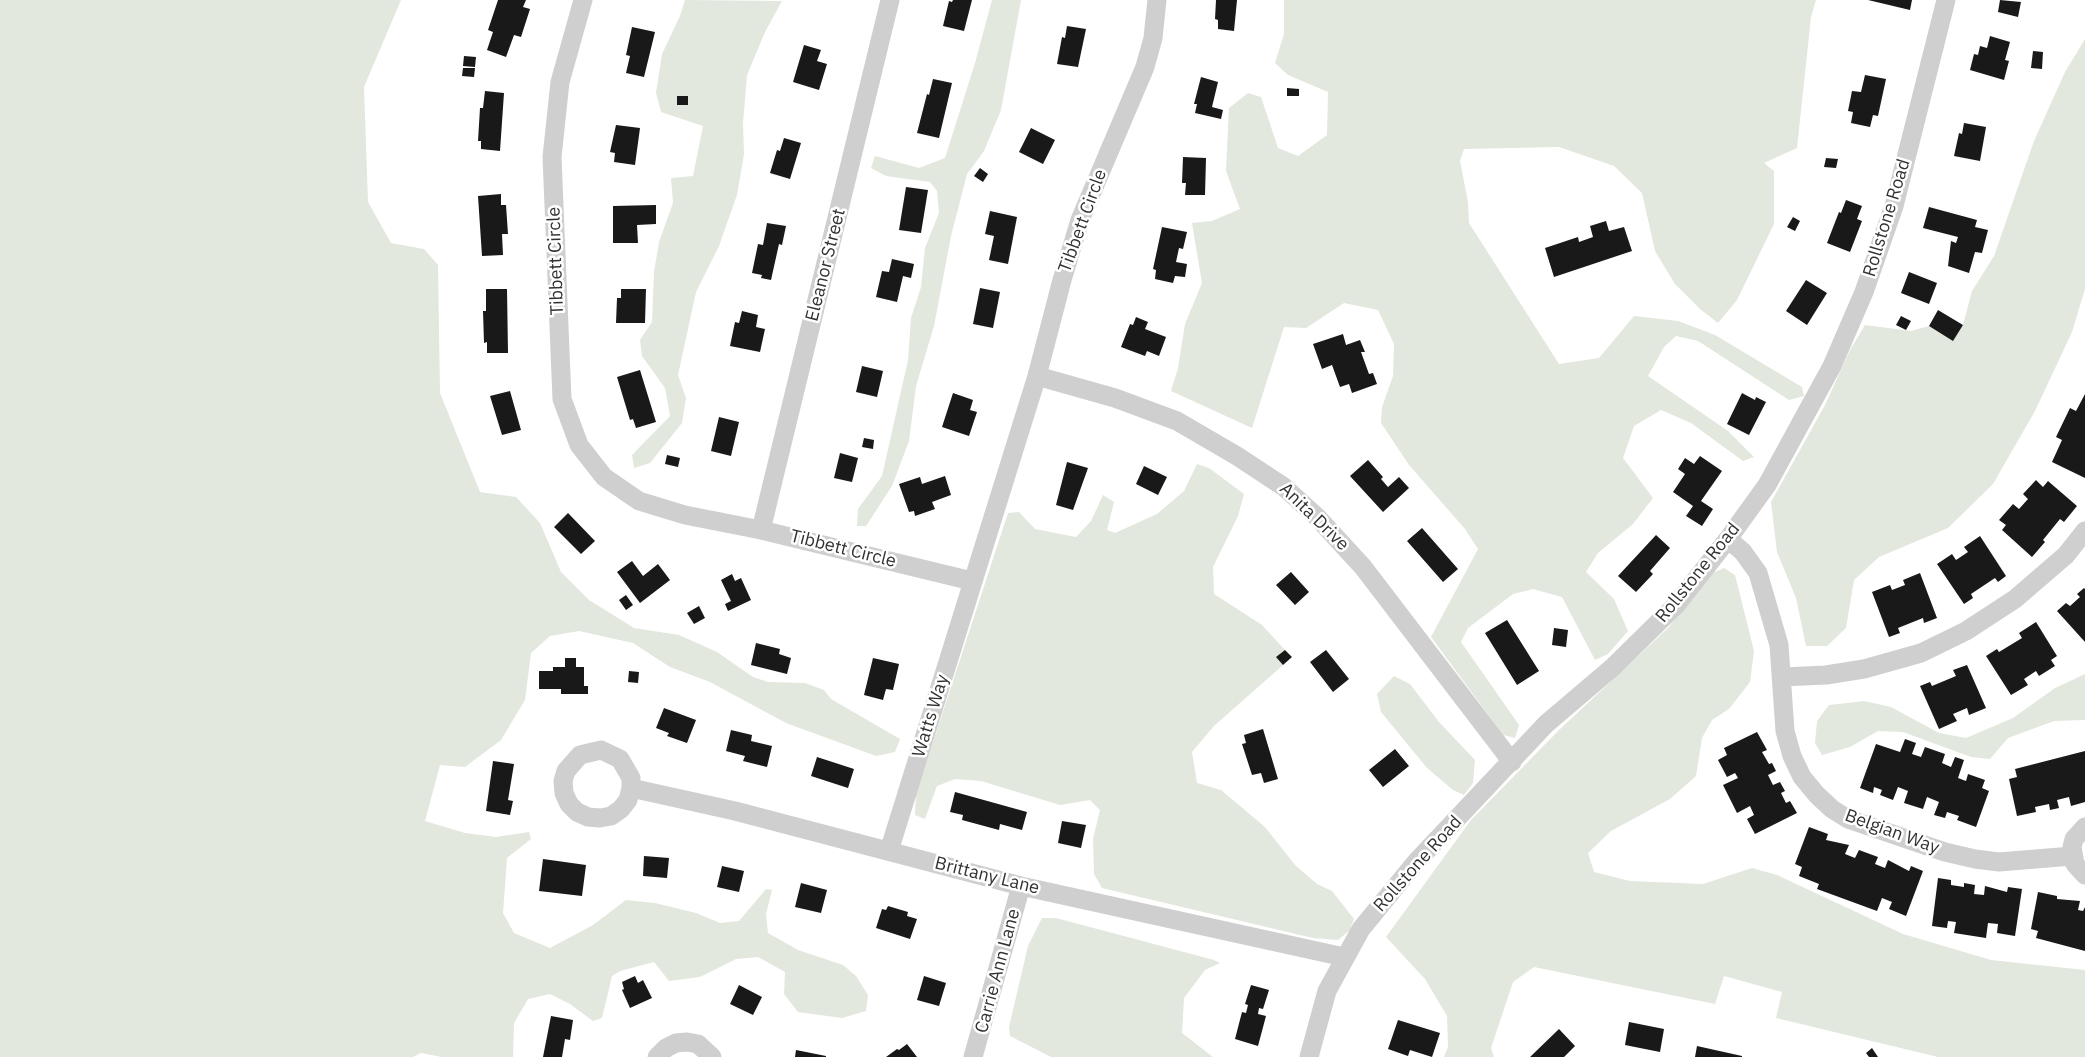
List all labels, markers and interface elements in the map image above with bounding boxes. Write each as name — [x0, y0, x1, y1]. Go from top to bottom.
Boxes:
street label: Rollstone Road — [1859, 157, 1915, 279]
street label: Tibbett Circle — [1054, 166, 1112, 276]
street label: Eleanor Street — [802, 206, 850, 324]
street label: Tibbett Circle — [543, 207, 569, 315]
street label: Anita Drive — [1275, 479, 1353, 555]
street label: Rollstone Road — [1651, 519, 1745, 627]
street label: Tibbett Circle — [788, 525, 898, 573]
street label: Watts Way — [908, 672, 954, 760]
street label: Belgian Way — [1842, 805, 1942, 859]
street label: Rollstone Road — [1369, 812, 1467, 916]
street label: Brittany Lane — [932, 853, 1042, 899]
street label: Carrie Ann Lane — [971, 907, 1025, 1035]

